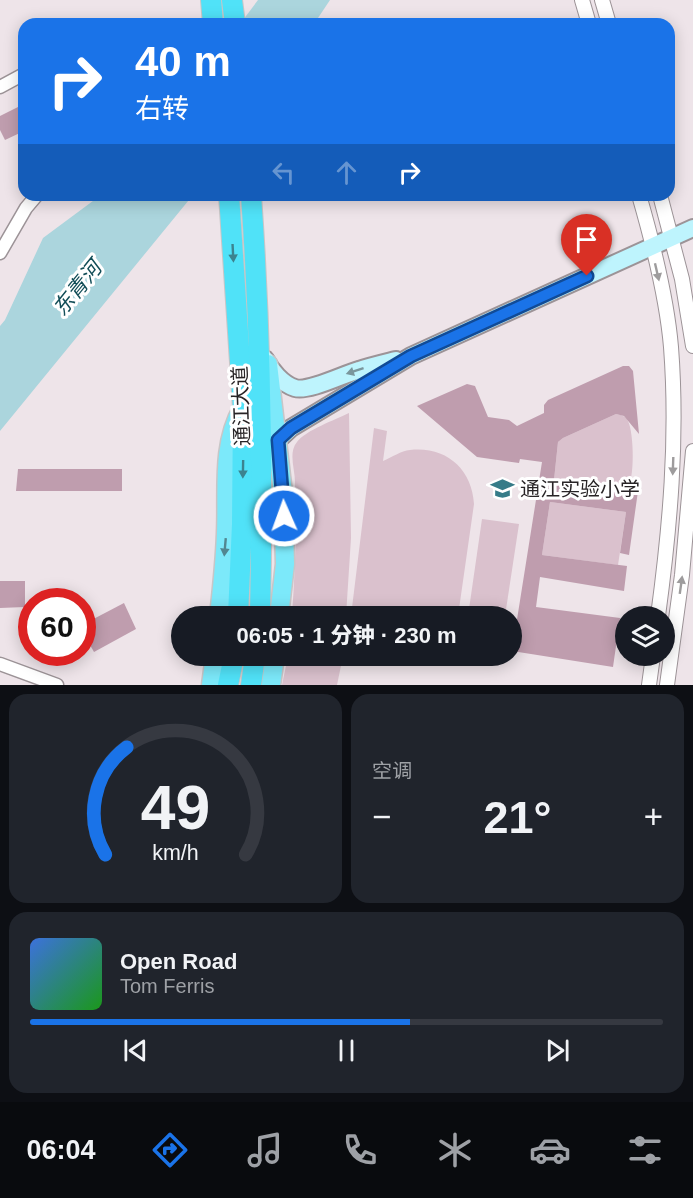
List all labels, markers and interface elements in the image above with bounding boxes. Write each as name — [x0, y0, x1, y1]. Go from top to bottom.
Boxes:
text: 40 m — [135, 38, 231, 85]
icon: right — [36, 42, 114, 120]
text: 右转 — [135, 94, 189, 124]
icon: left — [267, 156, 300, 189]
icon: ahead — [330, 156, 363, 189]
icon: right — [393, 156, 426, 189]
pin — [561, 214, 612, 276]
icon: arrive — [570, 223, 603, 256]
one-way arrow — [228, 244, 237, 263]
water label: 东青河 — [48, 253, 108, 320]
one-way arrow — [653, 263, 663, 282]
street label: 通江大道 — [229, 366, 253, 446]
one-way arrow — [346, 367, 364, 376]
one-way arrow — [669, 456, 678, 475]
one-way arrow — [238, 460, 247, 479]
school or university icon: 通江实验小学 — [489, 476, 515, 502]
place label: 通江实验小学 — [520, 478, 640, 500]
position arrow — [252, 484, 316, 548]
one-way arrow — [220, 537, 230, 556]
one-way arrow — [676, 576, 685, 595]
speed limit sign: 60 — [18, 588, 96, 666]
map controls — [615, 606, 675, 666]
button: layers — [615, 606, 675, 666]
text: 06:05 · 1 分钟 · 230 m — [236, 623, 457, 648]
text: 空调 — [372, 760, 412, 782]
text: 49 — [141, 773, 210, 842]
text: 21° — [483, 792, 552, 843]
text: − — [372, 798, 391, 835]
text: + — [644, 798, 663, 835]
text: km/h — [152, 842, 199, 866]
text: Open Road — [120, 949, 237, 974]
text: Tom Ferris — [120, 975, 214, 997]
icon: previous — [119, 1034, 152, 1067]
icon: pause — [330, 1034, 363, 1067]
icon: next — [541, 1034, 574, 1067]
icon: directions — [149, 1129, 191, 1171]
icon: music — [244, 1129, 286, 1171]
icon: phone — [339, 1129, 381, 1171]
icon: climate — [434, 1129, 476, 1171]
icon: car — [529, 1129, 571, 1171]
icon: filters — [624, 1129, 666, 1171]
text: 06:04 — [27, 1135, 96, 1165]

